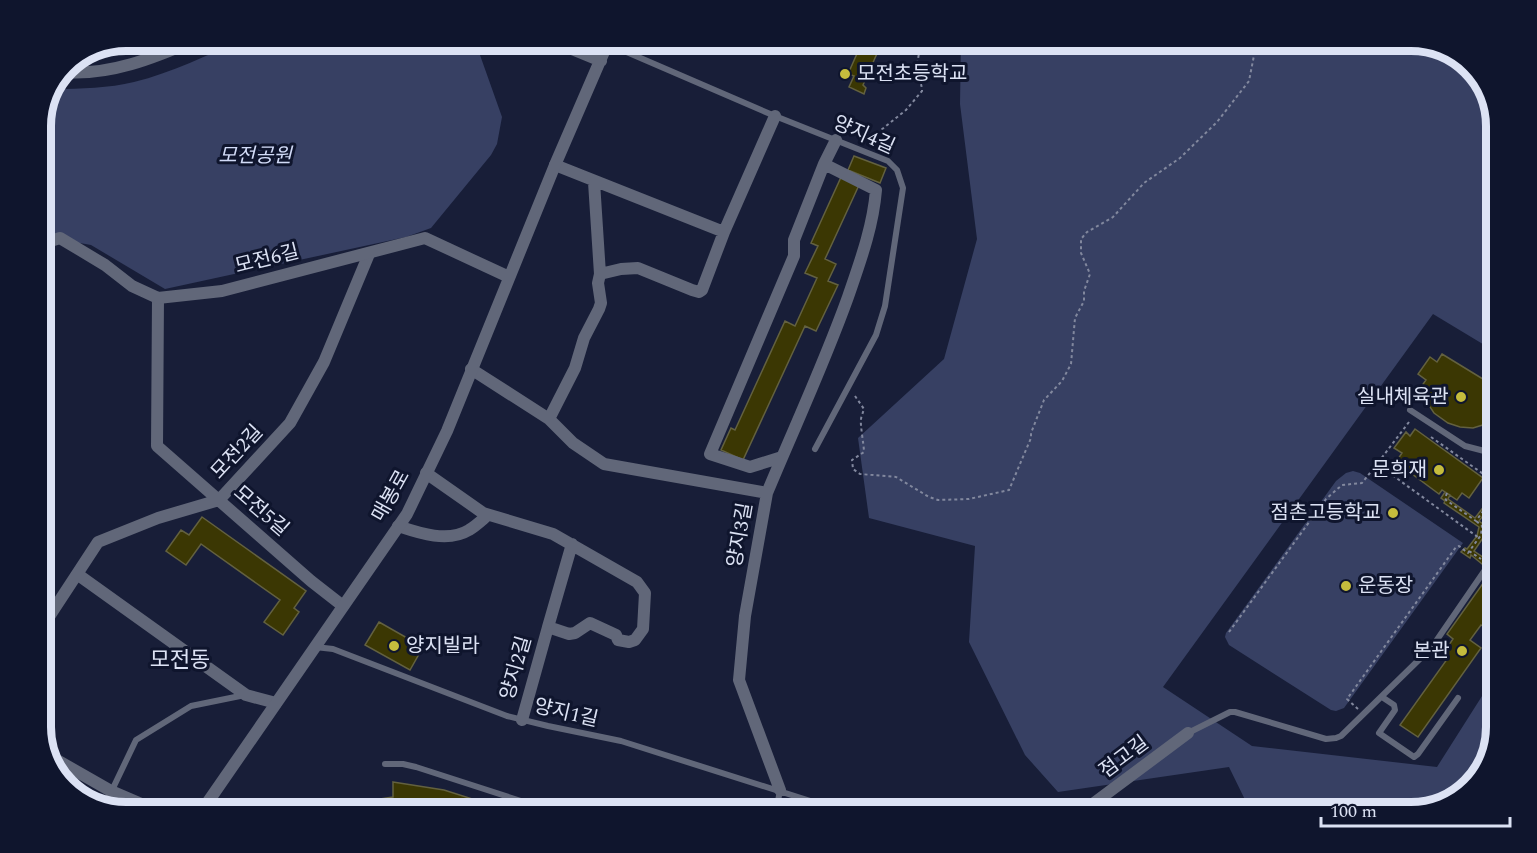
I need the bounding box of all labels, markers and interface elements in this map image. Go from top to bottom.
place label: 모전초등학교 [857,59,967,89]
marker: 모전초등학교 [838,67,852,81]
street label: 양지4길 [828,108,900,162]
park label: 모전공원 [218,141,293,171]
street label: 모전6길 [232,237,302,281]
place label: 실내체육관 [1357,382,1449,412]
marker: 실내체육관 [1454,390,1468,404]
street label: 모전2길 [204,418,270,486]
place label: 문희재 [1372,455,1427,485]
marker: 문희재 [1432,463,1446,477]
street label: 매봉로 [364,465,418,527]
street label: 모전5길 [227,478,295,544]
place label: 점촌고등학교 [1271,498,1381,528]
street label: 양지3길 [720,500,760,570]
marker: 점촌고등학교 [1386,506,1400,520]
place label: 운동장 [1358,571,1413,601]
marker: 운동장 [1339,579,1353,593]
place label: 양지빌라 [406,631,480,661]
street label: 양지2길 [493,633,539,703]
place label: 본관 [1413,636,1450,666]
marker: 양지빌라 [387,639,401,653]
district label: 모전동 [150,644,210,677]
marker: 본관 [1455,644,1469,658]
street label: 양지1길 [531,691,601,735]
street label: 점고길 [1093,728,1155,786]
scale bar [1321,790,1510,828]
text: 100 m [1330,798,1377,825]

